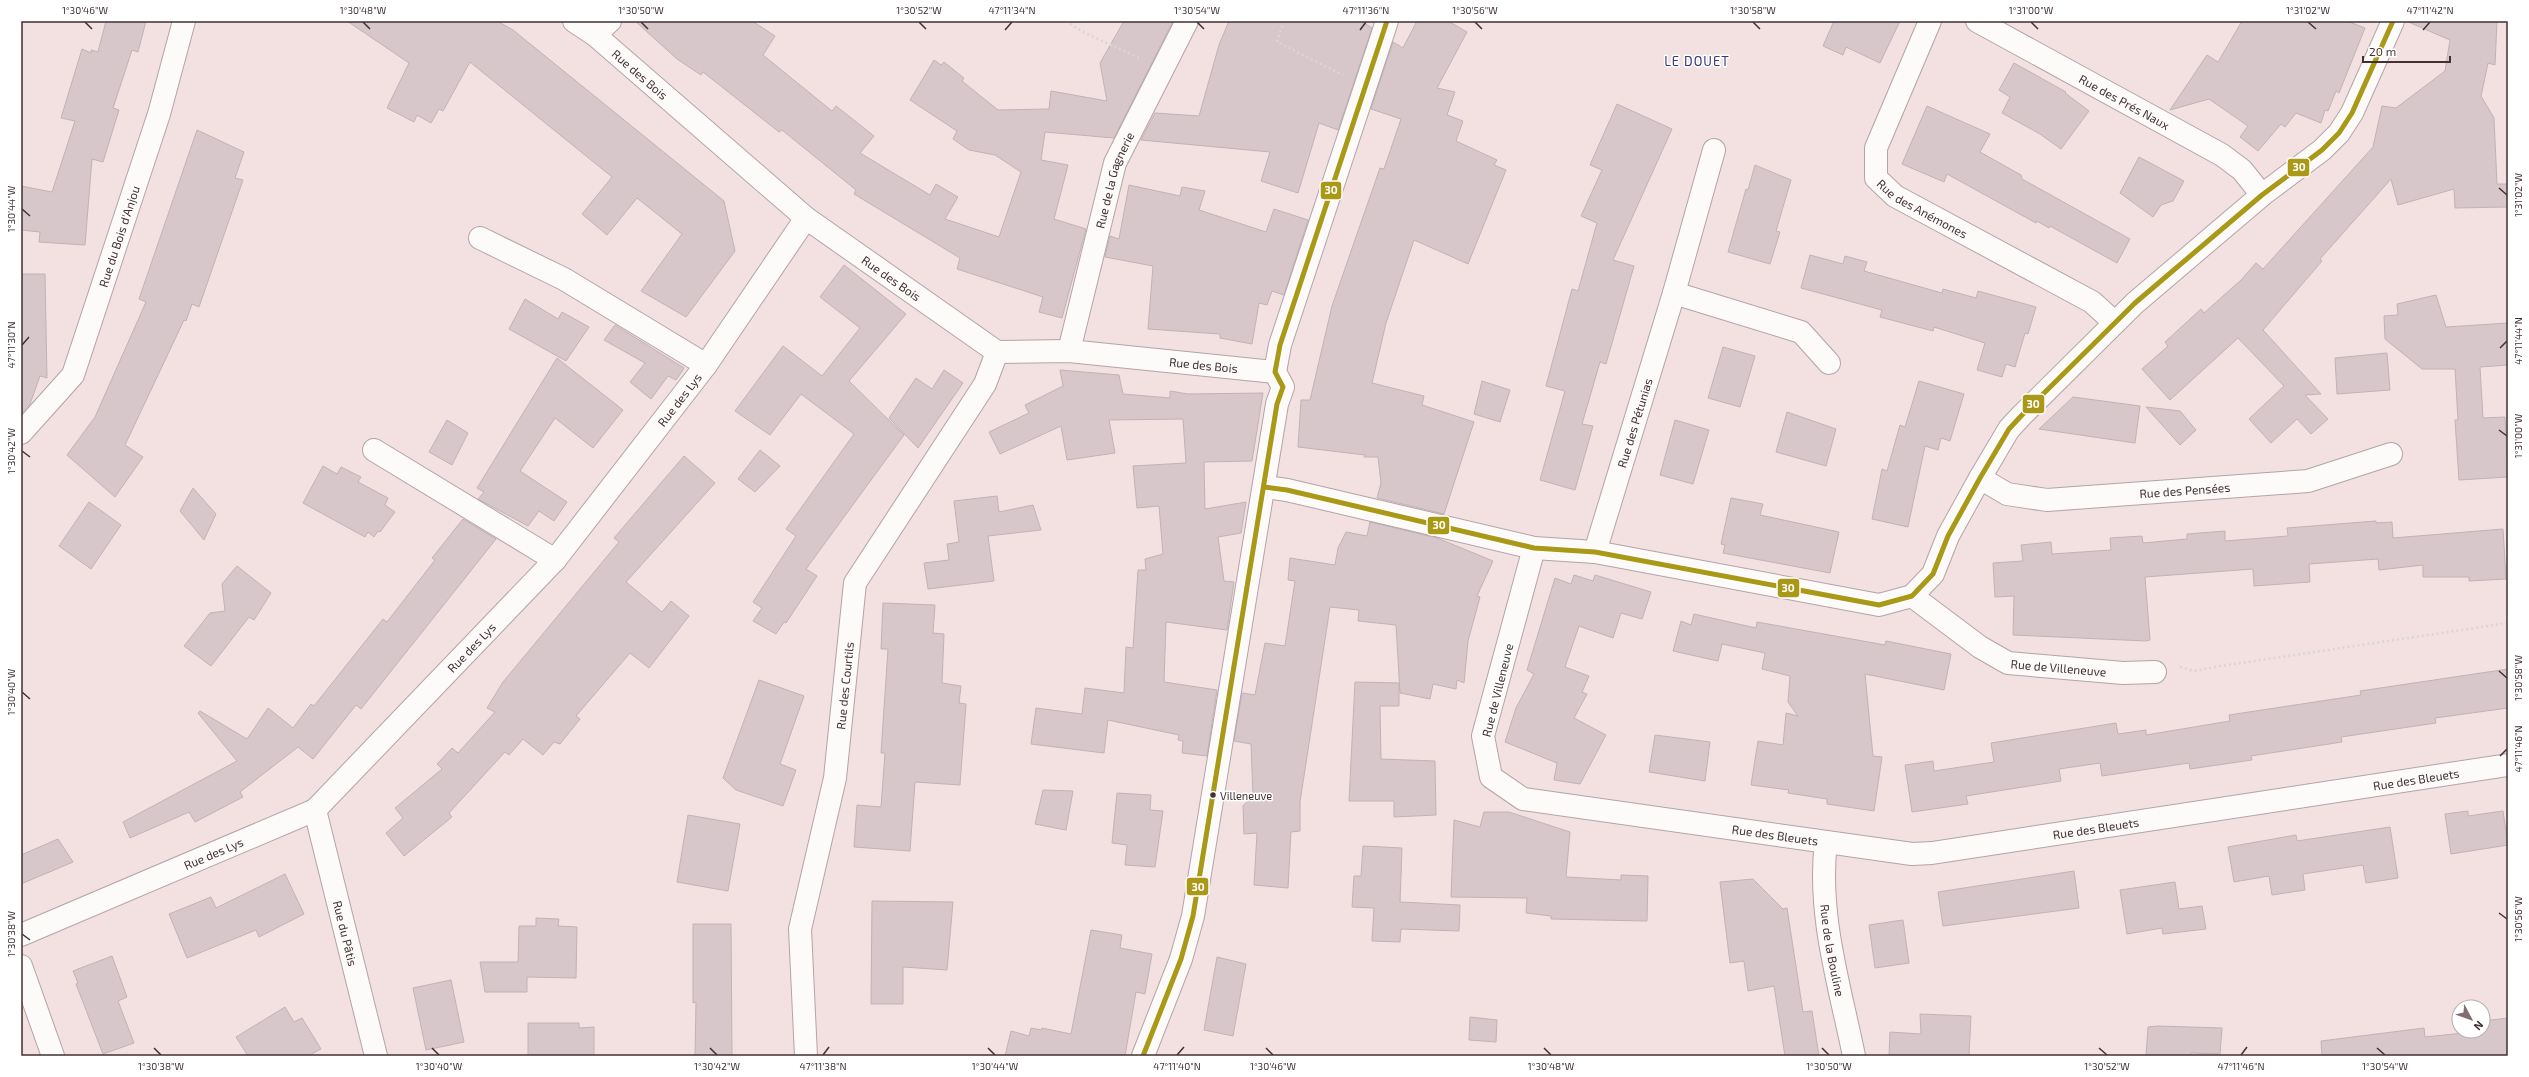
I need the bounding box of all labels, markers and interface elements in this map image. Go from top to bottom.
text: 1°30'46"W [62,4,108,16]
text: 1°30'48"W [340,4,387,16]
text: 1°30'50"W [618,4,664,16]
text: 1°30'52"W [896,4,942,16]
text: 47°11'34"N [988,4,1036,16]
text: 1°30'54"W [1174,4,1220,16]
text: 47°11'36"N [1343,4,1389,16]
text: 1°30'56"W [1452,4,1498,16]
text: 1°30'58"W [1730,4,1776,16]
text: 1°31'00"W [2009,4,2054,16]
text: 1°31'02"W [2286,4,2330,16]
text: 47°11'42"N [2406,4,2454,16]
scale bar [2363,38,2450,64]
text: 20 m [2369,44,2396,58]
street label: Rue des Bois [610,46,671,102]
district label: LE DOUET [1664,53,1730,69]
street label: Rue des Prés Naux [2077,71,2173,132]
street label: Rue de la Gagnerie [1092,130,1137,230]
line badge: 30 [2287,158,2310,177]
text: 30 [2292,160,2306,173]
text: 1°31'02"W [2512,173,2524,217]
street label: Rue des Anémones [1874,176,1970,241]
line badge: 30 [1320,181,1342,200]
text: 30 [1324,183,1338,196]
street label: Rue du Bois d'Anjou [95,184,142,289]
text: 1°30'44"W [5,185,17,232]
street label: Rue des Bois [859,252,924,304]
text: 47°11'44"N [2512,317,2524,365]
text: 47°11'30"N [5,321,17,369]
street label: Rue des Bois [1168,354,1238,375]
street label: Rue des Lys [654,370,704,429]
street label: Rue des Pétunias [1614,376,1655,469]
line badge: 30 [2022,394,2045,414]
text: 30 [2026,397,2040,410]
text: 1°31'00"W [2512,413,2524,458]
text: 1°30'42"W [5,428,17,474]
street label: Rue des Pensées [2139,480,2231,500]
line badge: 30 [1427,516,1450,535]
text: 30 [1432,518,1446,531]
line badge: 30 [1777,578,1800,598]
text: 30 [1781,581,1795,594]
street label: Rue des Lys [444,620,498,675]
street label: Rue des Courtils [833,641,856,730]
street label: Rue de Villeneuve [1479,642,1515,738]
text: 1°30'58"W [2512,655,2524,701]
street label: Rue de Villeneuve [2010,656,2107,679]
text: 1°30'40"W [5,668,17,715]
text: 47°11'46"N [2512,725,2524,773]
street label: Rue des Bleuets [2372,766,2460,793]
place label: Villeneuve [1220,789,1272,802]
marker: Villeneuve [1208,790,1218,800]
street label: Rue des Bleuets [2052,814,2140,841]
street label: Rue des Bleuets [1731,822,1819,848]
street label: Rue des Lys [181,834,245,872]
line badge: 30 [1186,877,1209,896]
text: 30 [1191,880,1205,893]
text: 1°30'56"W [2512,896,2524,942]
street label: Rue du Pâtis [331,899,360,968]
street label: Rue de la Bouline [1818,904,1848,998]
text: 1°30'38"W [5,911,17,957]
north arrow [2451,999,2491,1039]
text: N [2471,1019,2486,1033]
text: 1°30'38"W [138,1060,184,1072]
text: 1°30'40"W [416,1060,463,1072]
text: 1°30'42"W [694,1060,740,1072]
text: 47°11'38"N [799,1060,847,1072]
text: 1°30'44"W [972,1060,1019,1072]
text: 47°11'40"N [1153,1060,1201,1072]
text: 1°30'46"W [1250,1060,1296,1072]
text: 1°30'48"W [1528,1060,1575,1072]
text: 1°30'50"W [1806,1060,1852,1072]
text: 1°30'52"W [2084,1060,2130,1072]
text: 47°11'46"N [2217,1060,2265,1072]
text: 1°30'54"W [2362,1060,2408,1072]

